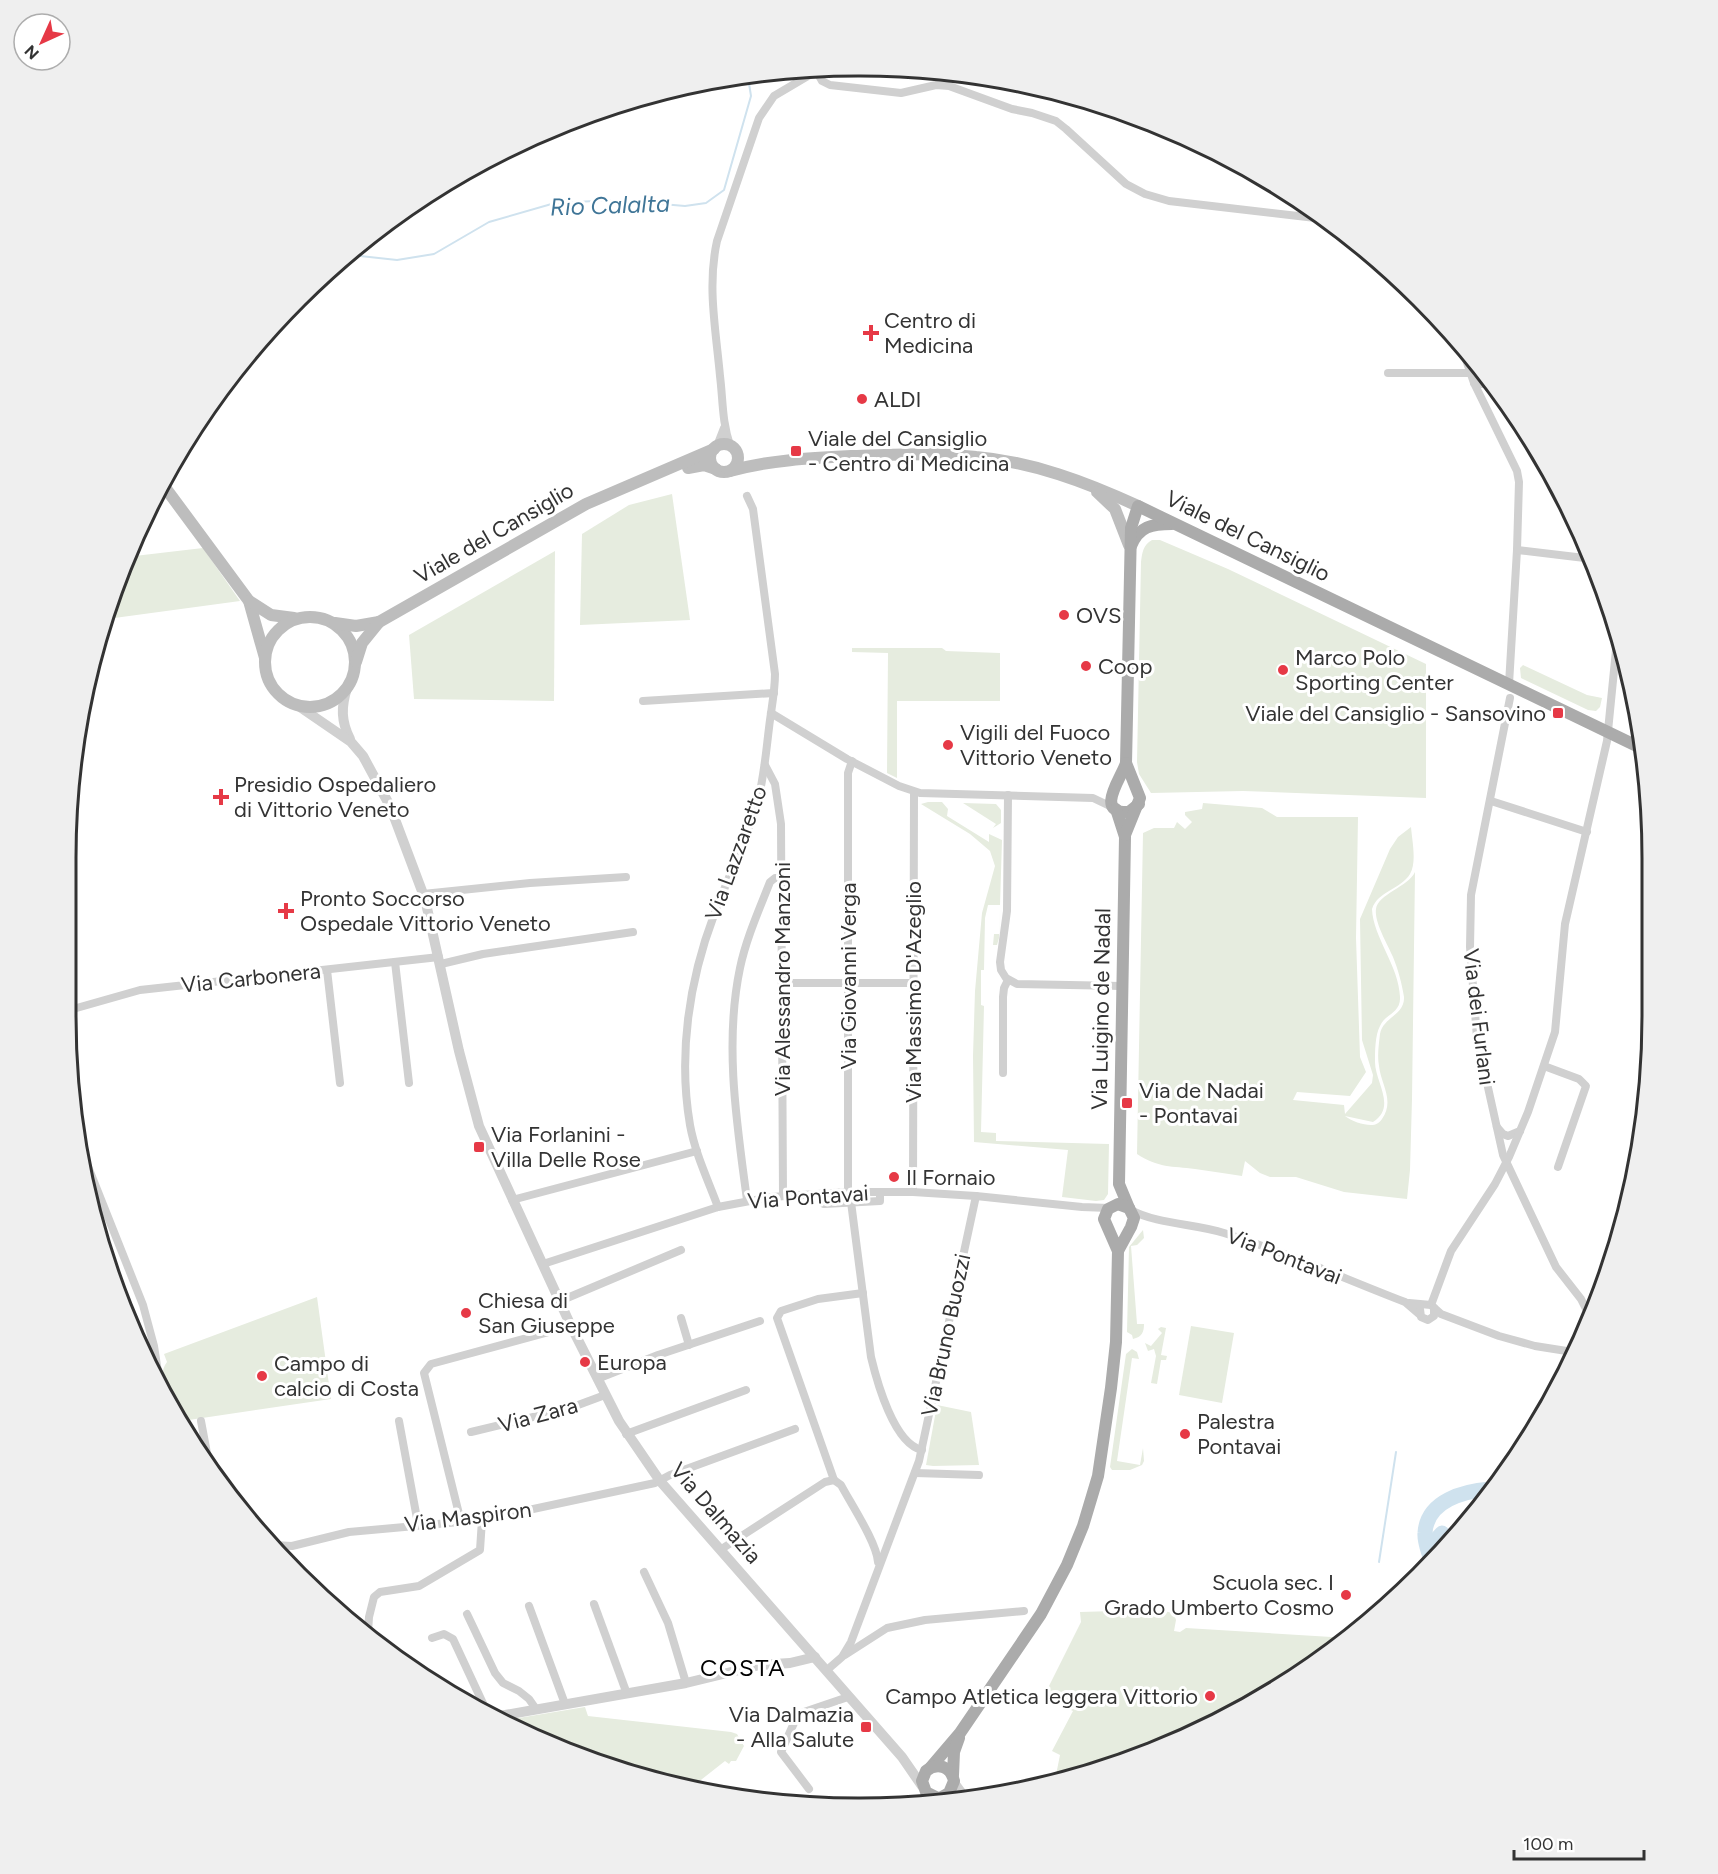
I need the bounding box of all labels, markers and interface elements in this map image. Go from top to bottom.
north arrow [12,12,72,72]
text: N [21,41,43,63]
water label: Rio Calalta [550,188,670,222]
place label: Centro di Medicina [884,307,976,359]
marker: Centro di Medicina [862,324,880,342]
place label: ALDI [874,386,921,413]
marker: ALDI [855,392,869,406]
place label: Viale del Cansiglio - Centro di Medicina [808,425,1009,477]
marker: Viale del Cansiglio - Centro di Medicina [789,444,803,458]
street label: Viale del Cansiglio [410,476,578,590]
street label: Viale del Cansiglio [1161,485,1335,587]
place label: OVS [1076,602,1122,629]
marker: OVS [1057,608,1071,622]
place label: Marco Polo Sporting Center [1295,644,1454,696]
place label: Coop [1098,653,1152,680]
marker: Coop [1079,659,1093,673]
marker: Marco Polo Sporting Center [1276,663,1290,677]
place label: Viale del Cansiglio - Sansovino [1245,700,1546,727]
marker: Viale del Cansiglio - Sansovino [1551,706,1565,720]
place label: Vigili del Fuoco Vittorio Veneto [960,719,1112,771]
marker: Vigili del Fuoco Vittorio Veneto [941,738,955,752]
place label: Presidio Ospedaliero di Vittorio Veneto [234,771,436,823]
street label: Via Lazzaretto [699,782,773,924]
marker: Presidio Ospedaliero di Vittorio Veneto [212,788,230,806]
street label: Via Alessandro Manzoni [769,862,796,1096]
street label: Via Massimo D'Azeglio [900,881,927,1103]
street label: Via Giovanni Verga [835,883,862,1069]
place label: Pronto Soccorso Ospedale Vittorio Veneto [300,885,551,937]
marker: Pronto Soccorso Ospedale Vittorio Veneto [277,902,295,920]
street label: Via Luigino de Nadal [1086,908,1116,1110]
street label: Via dei Furlani [1457,947,1501,1087]
street label: Via Carbonera [180,957,322,999]
place label: Via de Nadai - Pontavai [1139,1077,1264,1129]
marker: Via de Nadai - Pontavai [1120,1096,1134,1110]
place label: Via Forlanini - Villa Delle Rose [491,1121,641,1173]
marker: Via Forlanini - Villa Delle Rose [472,1140,486,1154]
place label: Il Fornaio [906,1164,996,1191]
marker: Il Fornaio [887,1170,901,1184]
street label: Via Pontavai [747,1179,869,1215]
street label: Via Pontavai [1222,1222,1346,1290]
street label: Via Bruno Buozzi [916,1251,976,1419]
place label: Chiesa di San Giuseppe [478,1287,615,1339]
marker: Chiesa di San Giuseppe [459,1306,473,1320]
place label: Europa [597,1349,667,1376]
place label: Campo di calcio di Costa [274,1350,419,1402]
marker: Europa [578,1355,592,1369]
marker: Campo di calcio di Costa [255,1369,269,1383]
street label: Via Zara [495,1391,581,1439]
place label: Palestra Pontavai [1197,1408,1281,1460]
marker: Palestra Pontavai [1178,1427,1192,1441]
street label: Via Dalmazia [665,1457,767,1569]
street label: Via Maspiron [403,1496,533,1538]
place label: Scuola sec. I Grado Umberto Cosmo [1104,1569,1334,1621]
marker: Scuola sec. I Grado Umberto Cosmo [1339,1588,1353,1602]
district label: COSTA [700,1653,786,1682]
place label: Campo Atletica leggera Vittorio [885,1683,1198,1710]
marker: Campo Atletica leggera Vittorio [1203,1689,1217,1703]
place label: Via Dalmazia - Alla Salute [729,1701,854,1753]
marker: Via Dalmazia - Alla Salute [859,1720,873,1734]
scale bar [1514,1823,1644,1861]
text: 100 m [1523,1833,1573,1855]

